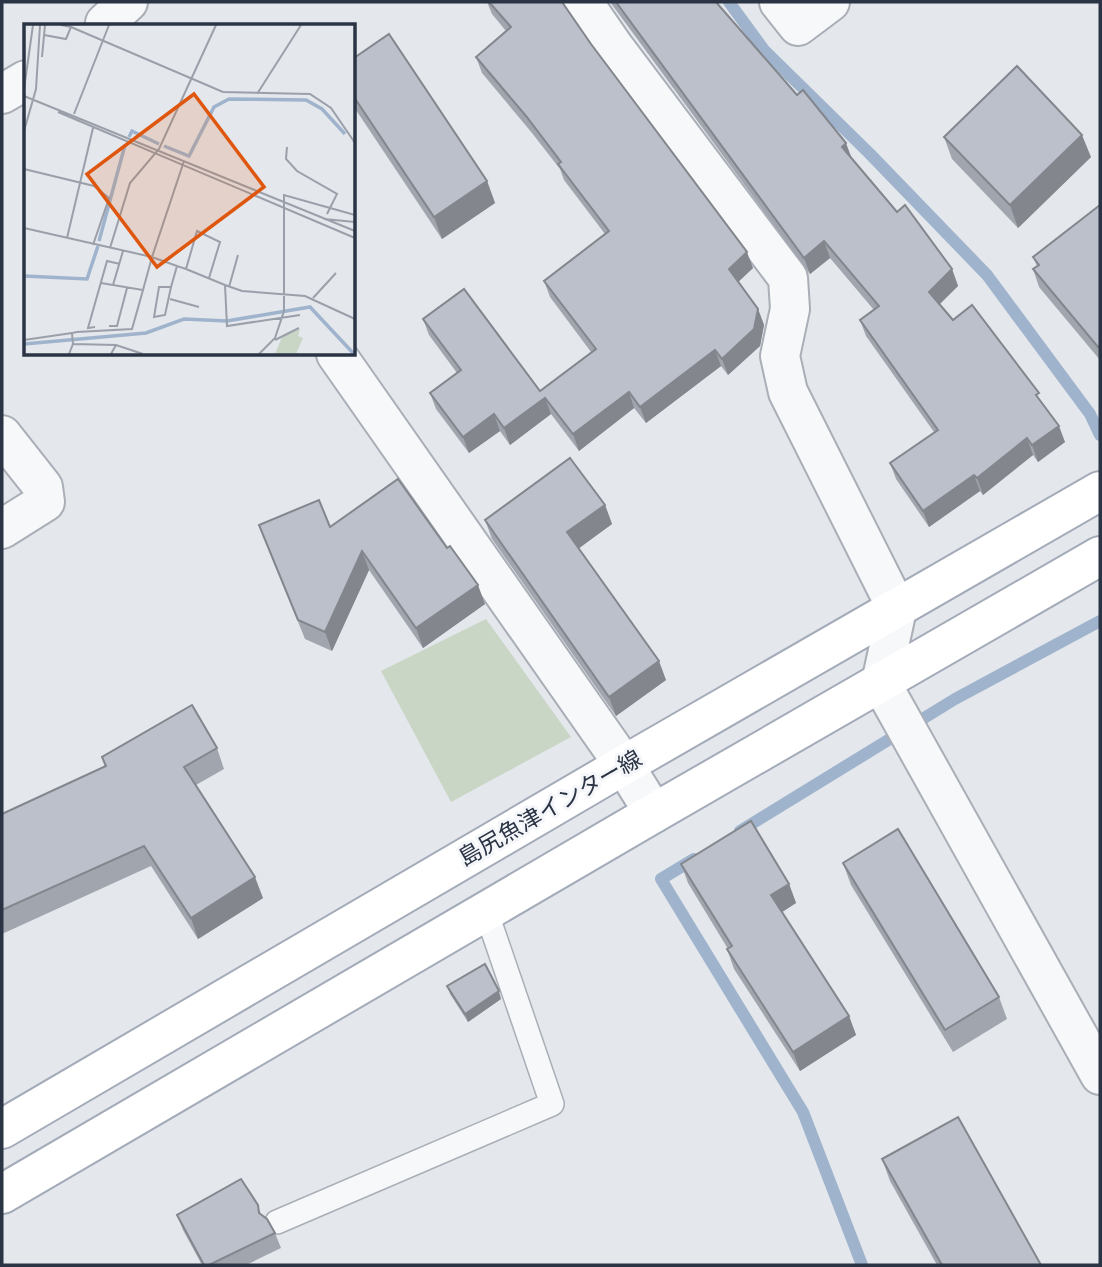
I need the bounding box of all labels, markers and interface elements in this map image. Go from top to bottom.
inset map [24,24,355,355]
street label: 島尻魚津インター線 [453,744,647,872]

